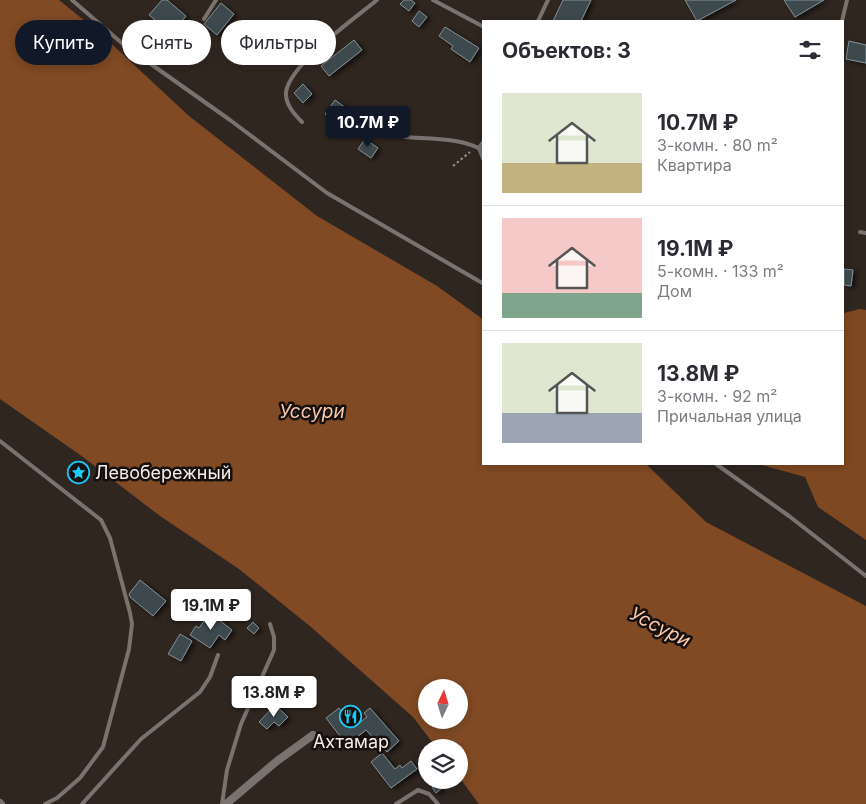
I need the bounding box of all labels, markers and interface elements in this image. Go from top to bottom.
chip: Купить [15,20,112,65]
chip: Снять [122,20,211,65]
chip: Фильтры [221,20,336,65]
icon: filters [796,36,824,64]
text: Объектов: 3 [502,38,631,63]
pin: 10.7M ₽ [322,106,414,148]
text: 10.7M ₽ [657,110,738,135]
text: 10.7M ₽ [337,112,399,132]
icon: home [542,113,602,173]
text: 3-комн. · 80 m² [657,135,778,155]
text: Квартира [657,155,732,175]
text: 19.1M ₽ [657,236,733,261]
icon: home [542,238,602,298]
text: 5-комн. · 133 m² [657,261,784,281]
text: Дом [657,281,692,301]
text: 13.8M ₽ [657,361,739,386]
icon: home [542,363,602,423]
text: 3-комн. · 92 m² [657,386,777,406]
water label: Уссури [279,400,345,423]
text: Причальная улица [657,406,802,426]
place icon: Левобережный [67,460,91,484]
place label: Левобережный [95,462,231,483]
pin: 19.1M ₽ [165,588,257,631]
text: 19.1M ₽ [182,595,240,615]
water label: Уссури [626,602,694,652]
pin: 13.8M ₽ [228,676,320,718]
north arrow [418,679,468,729]
map controls [418,679,468,789]
text: 13.8M ₽ [243,682,305,702]
restaurant icon: Ахтамар [339,704,363,728]
place label: Ахтамар [313,731,389,752]
button: layers [418,739,468,789]

